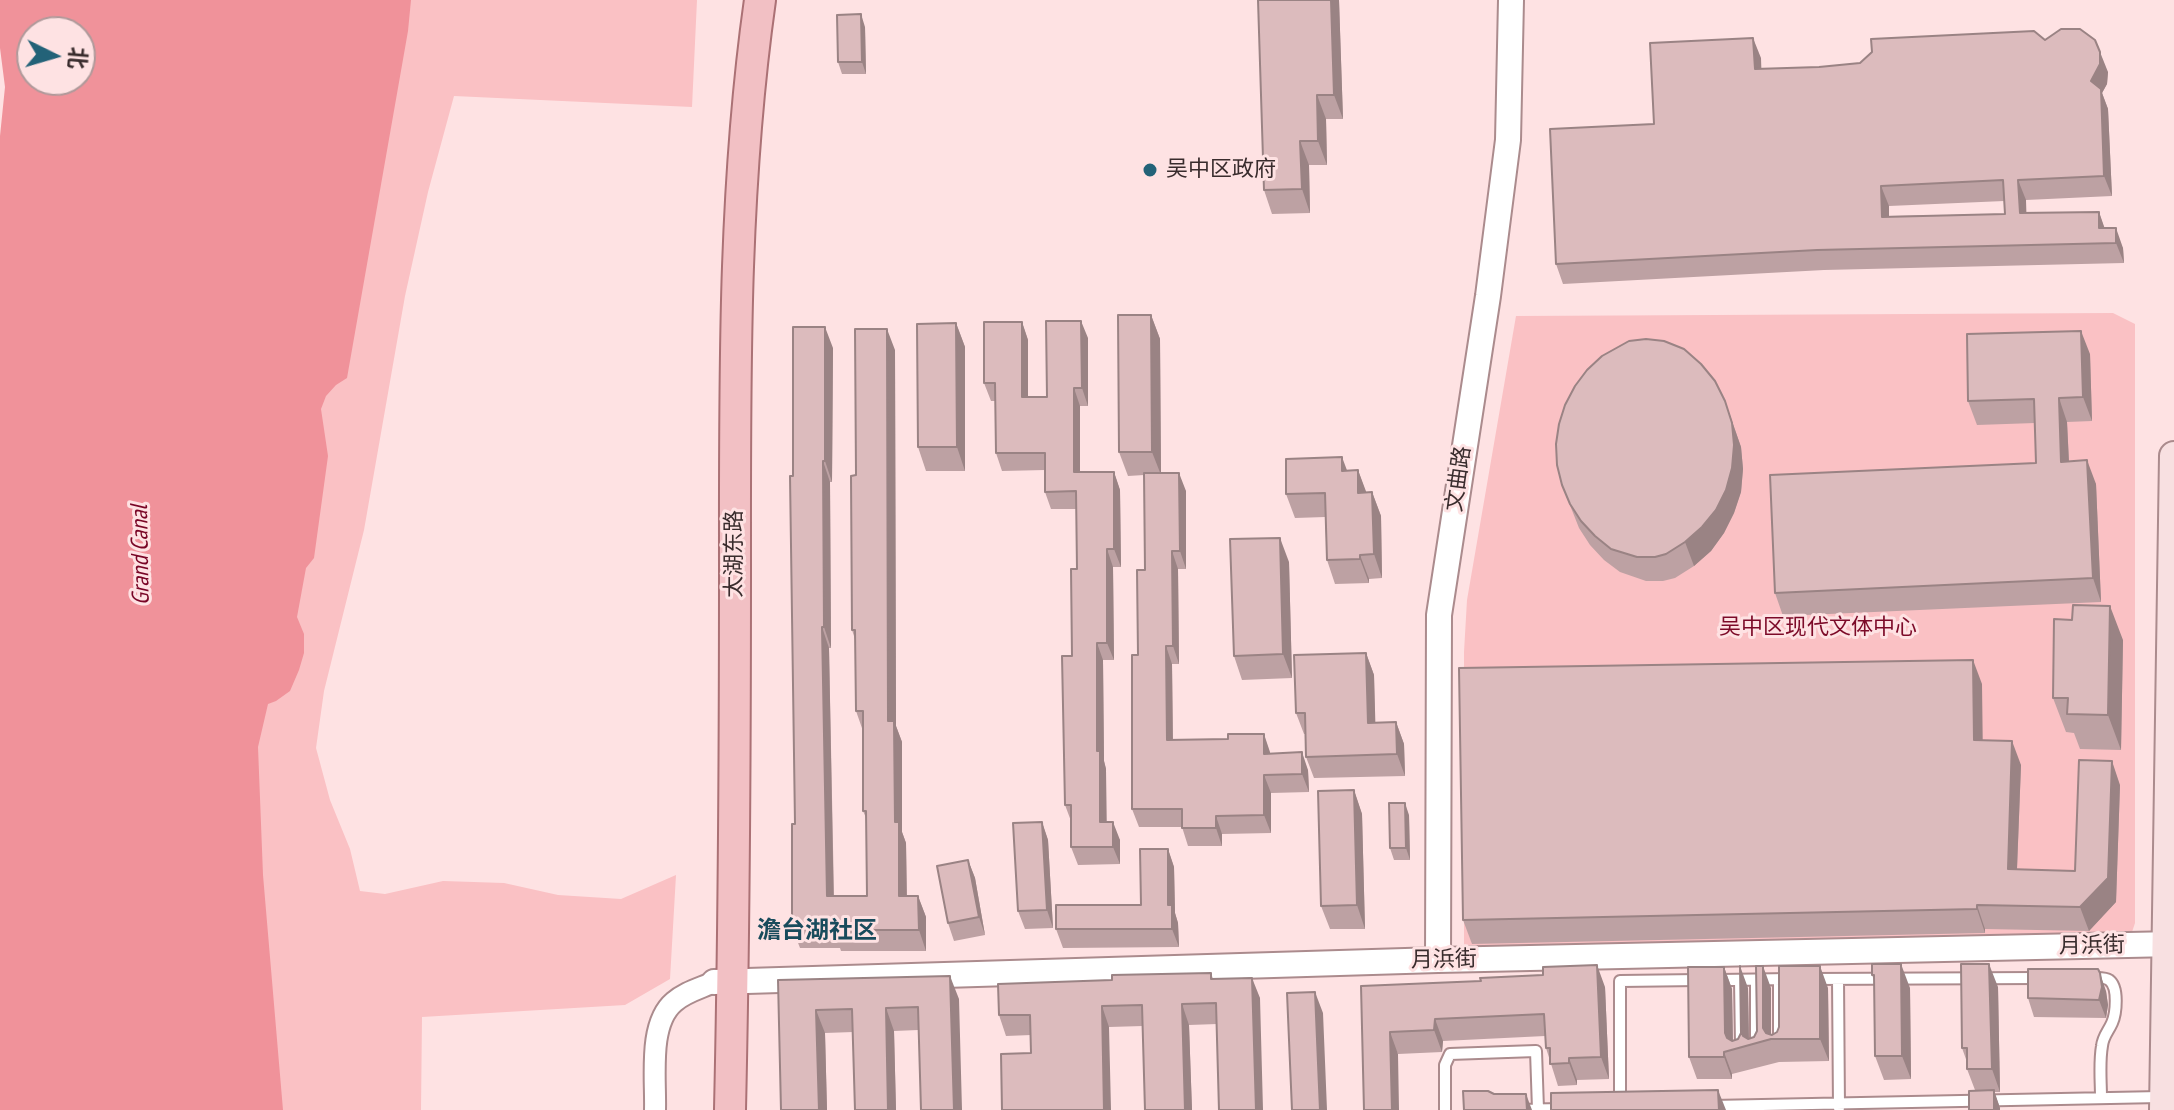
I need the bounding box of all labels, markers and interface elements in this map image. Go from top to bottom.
north arrow [16,16,96,96]
text: 北 [63,46,93,70]
place label: 吴中区政府 [1166,157,1276,183]
marker: 吴中区政府 [1141,161,1159,179]
street label: 文曲路 [1441,444,1477,514]
water label: Grand Canal [126,505,156,605]
street label: 太湖东路 [722,510,748,598]
park label: 吴中区现代文体中心 [1719,615,1917,641]
district label: 澹台湖社区 [757,917,877,945]
street label: 月浜街 [2059,932,2125,960]
street label: 月浜街 [1411,946,1477,974]

